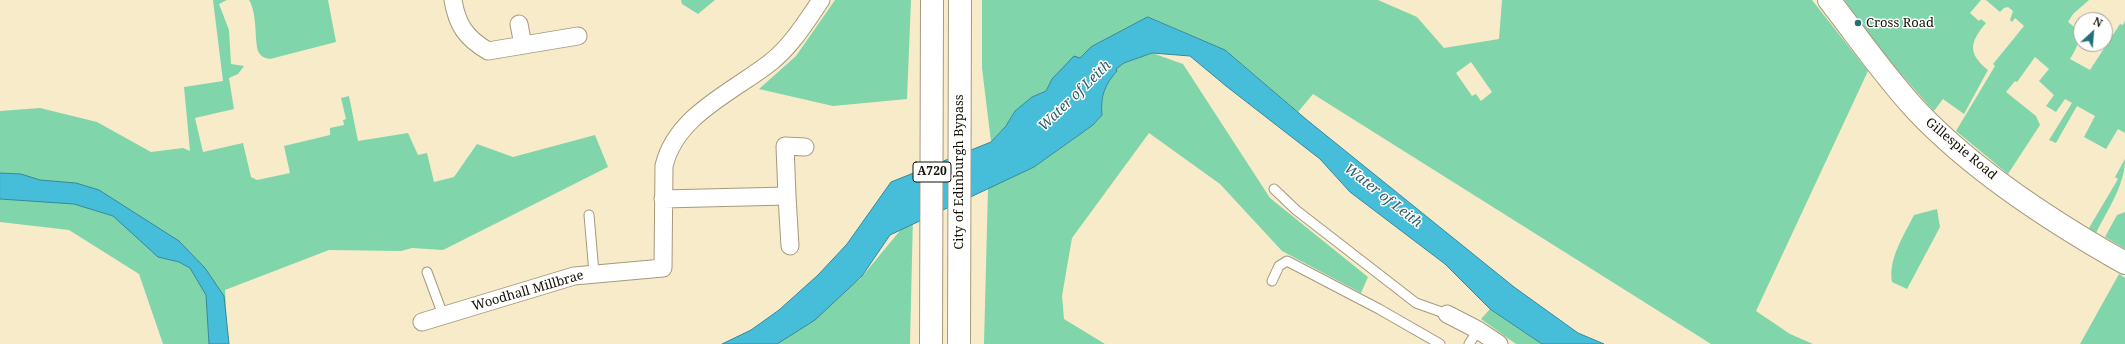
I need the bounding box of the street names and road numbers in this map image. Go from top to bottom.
street label: City of Edinburgh Bypass [951,94,967,250]
street label: Gillespie Road [1922,115,2000,183]
road number: A720 [913,162,951,182]
street label: Woodhall Millbrae [470,268,586,314]

